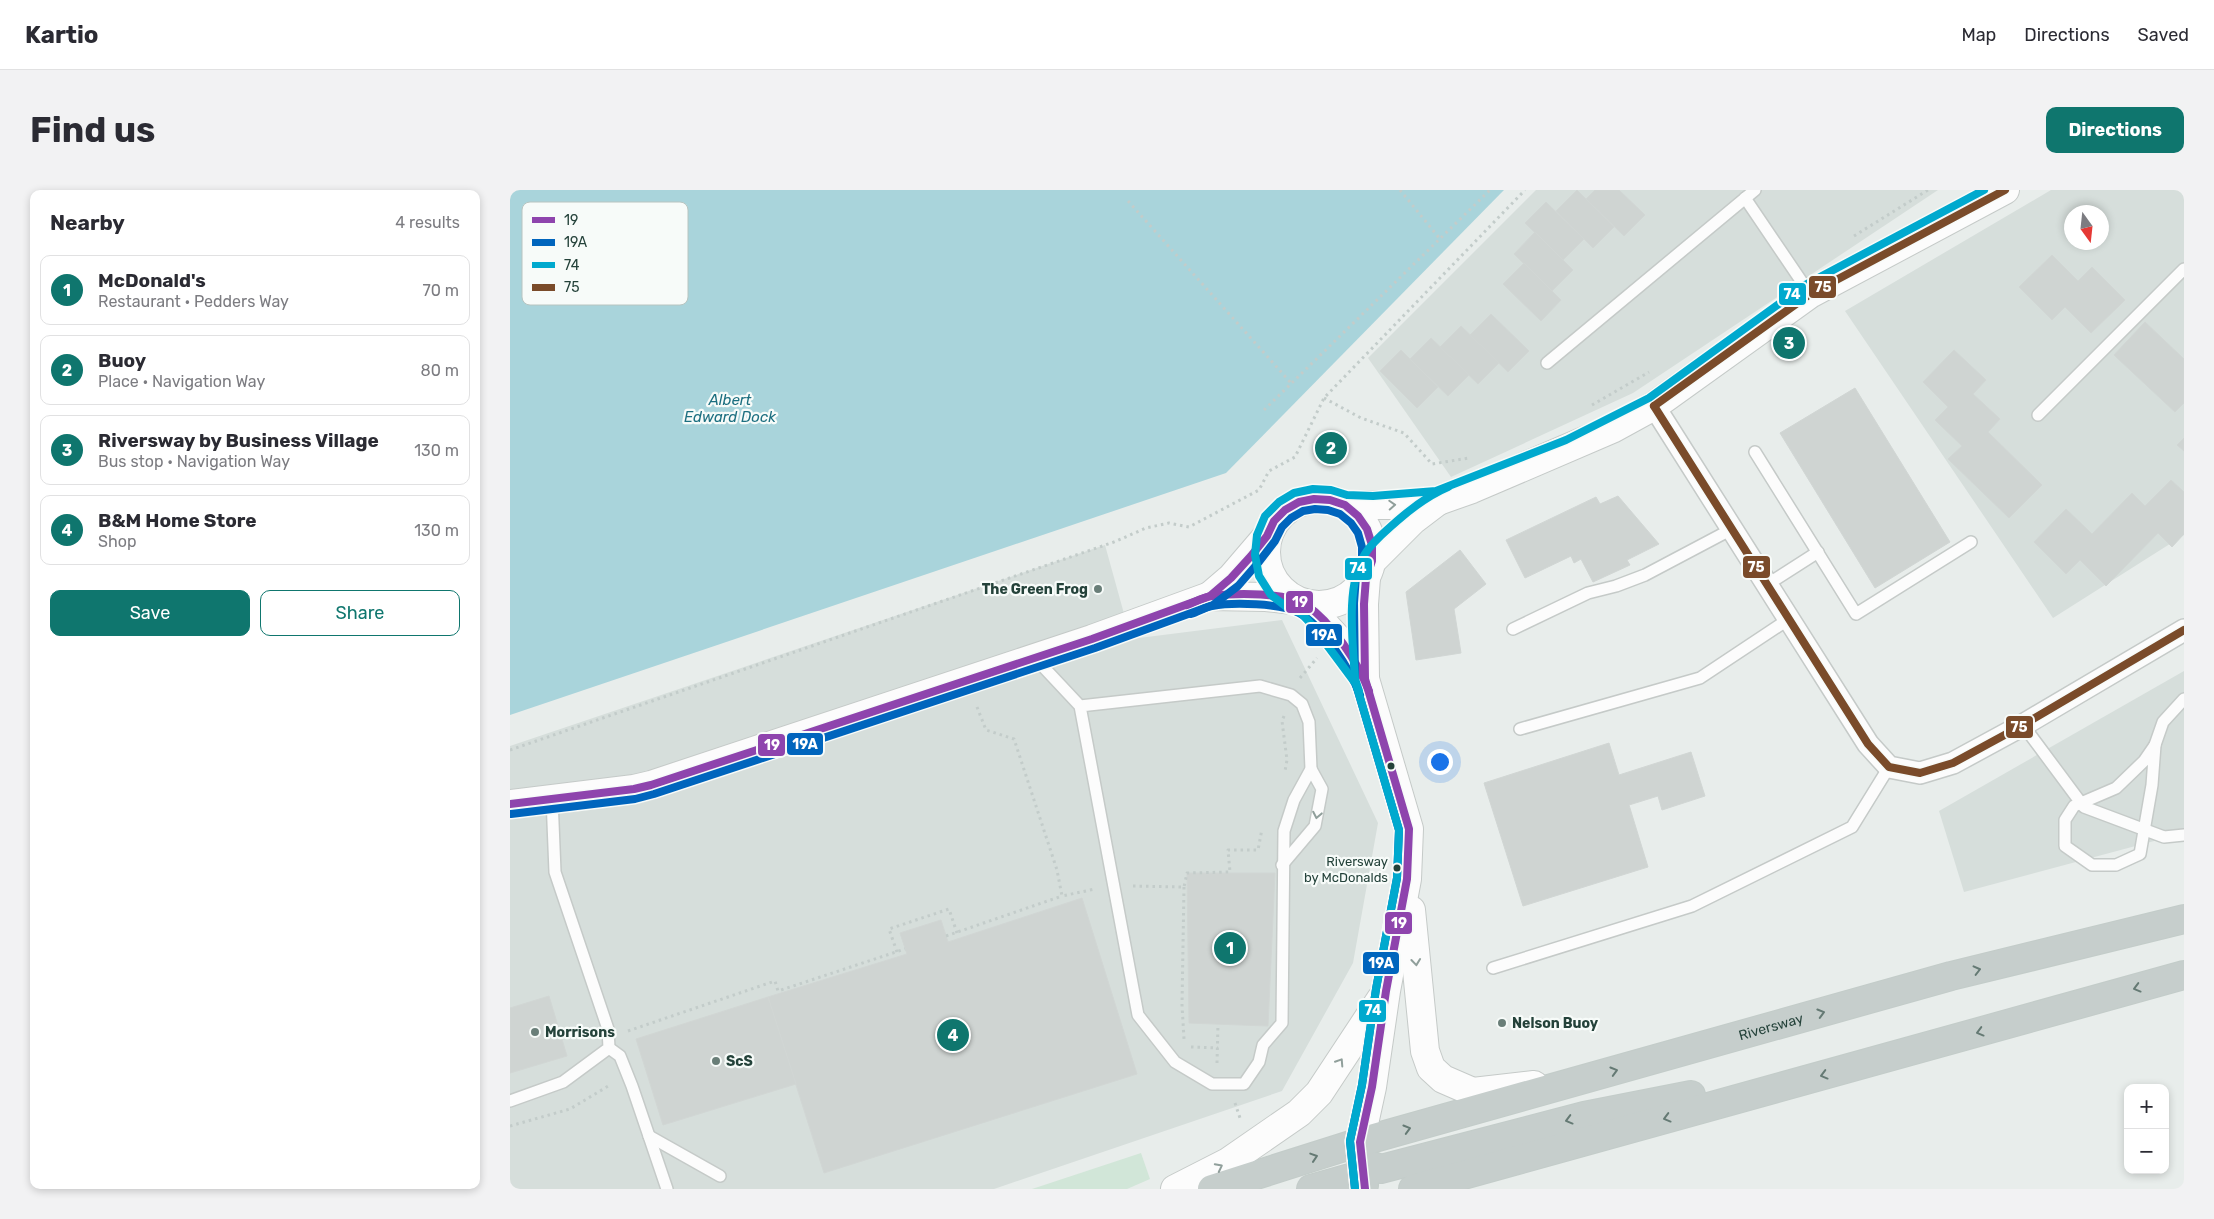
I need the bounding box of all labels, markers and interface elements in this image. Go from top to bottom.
text: Kartio [25,21,99,49]
text: Map [1961,24,1996,46]
text: Directions [2024,24,2110,46]
text: Saved [2138,24,2189,46]
button: Directions [2046,107,2184,153]
text: Find us [30,109,155,151]
legend [522,202,688,305]
north arrow [2064,205,2109,250]
text: Nearby [50,210,125,235]
text: 19 [564,212,578,229]
text: 4 results [395,213,460,232]
text: 19A [564,234,588,251]
text: 74 [564,257,580,274]
text: McDonald's [98,269,206,292]
line badge: 75 [1808,275,1837,299]
text: 75 [564,279,580,296]
text: 75 [1814,279,1832,296]
text: 1 [63,281,71,300]
text: 70 m [422,281,459,300]
line badge: 74 [1778,282,1807,306]
text: 74 [1783,286,1801,303]
text: Restaurant · Pedders Way [98,292,289,311]
pin: 3 [1773,324,1805,362]
text: Buoy [98,349,146,372]
text: 2 [62,361,72,380]
text: 80 m [421,361,459,380]
text: Place · Navigation Way [98,372,265,391]
water label: Albert Edward Dock [684,391,776,426]
text: Riversway by Business Village [98,429,379,452]
pin: 2 [1315,429,1347,467]
text: 3 [62,441,72,460]
text: 130 m [414,441,459,460]
text: Bus stop · Navigation Way [98,452,290,471]
one-way arrow [1388,500,1396,511]
text: B&M Home Store [98,509,257,532]
text: 4 [62,521,72,540]
text: 130 m [414,521,459,540]
text: Shop [98,532,136,551]
line badge: 75 [1742,555,1771,579]
line badge: 74 [1344,557,1373,581]
text: 75 [1747,559,1765,576]
text: 74 [1349,560,1367,577]
place label: The Green Frog [982,581,1088,598]
marker: The Green Frog [1092,583,1104,595]
button: Save [50,590,250,636]
button: Share [260,590,460,636]
line badge: 19 [1285,590,1314,614]
text: 19 [1292,594,1308,611]
line badge: 19A [1305,623,1343,647]
text: 19A [1311,627,1337,644]
line badge: 75 [2005,715,2034,739]
text: 75 [2010,719,2028,736]
line badge: 19A [786,732,824,756]
line badge: 19 [757,733,786,757]
text: 19A [792,736,818,753]
text: 19 [764,737,780,754]
your location [1427,749,1453,775]
unlabelled marker [1386,761,1396,771]
one-way arrow [1312,810,1323,819]
place label: Riversway by McDonalds [1304,854,1388,885]
marker: Riversway by McDonalds [1392,863,1402,873]
line badge: 19 [1384,911,1413,935]
text: 19 [1391,915,1407,932]
pin: 1 [1214,929,1246,967]
line badge: 19A [1362,951,1400,975]
text: 19A [1368,955,1394,972]
one-way arrow [1410,959,1421,967]
one-way arrow [1973,965,1982,976]
one-way arrow [2133,983,2142,993]
line badge: 74 [1358,999,1387,1023]
text: 74 [1364,1002,1382,1019]
one-way arrow [1816,1008,1824,1018]
street label: Riversway [1737,1010,1806,1044]
place label: Nelson Buoy [1512,1015,1599,1032]
pin: 4 [937,1016,969,1054]
marker: Nelson Buoy [1496,1017,1508,1029]
place label: Morrisons [545,1024,615,1041]
marker: Morrisons [529,1026,541,1038]
one-way arrow [1977,1026,1985,1036]
place label: ScS [726,1053,753,1070]
marker: ScS [710,1055,722,1067]
one-way arrow [1334,1058,1343,1067]
one-way arrow [1609,1066,1617,1076]
one-way arrow [1819,1069,1828,1080]
map controls [2124,1084,2169,1174]
button: + [2124,1084,2169,1129]
one-way arrow [1664,1113,1672,1123]
one-way arrow [1564,1114,1573,1125]
one-way arrow [1402,1124,1410,1134]
button: − [2124,1129,2169,1174]
one-way arrow [1309,1152,1318,1162]
one-way arrow [1214,1163,1223,1173]

